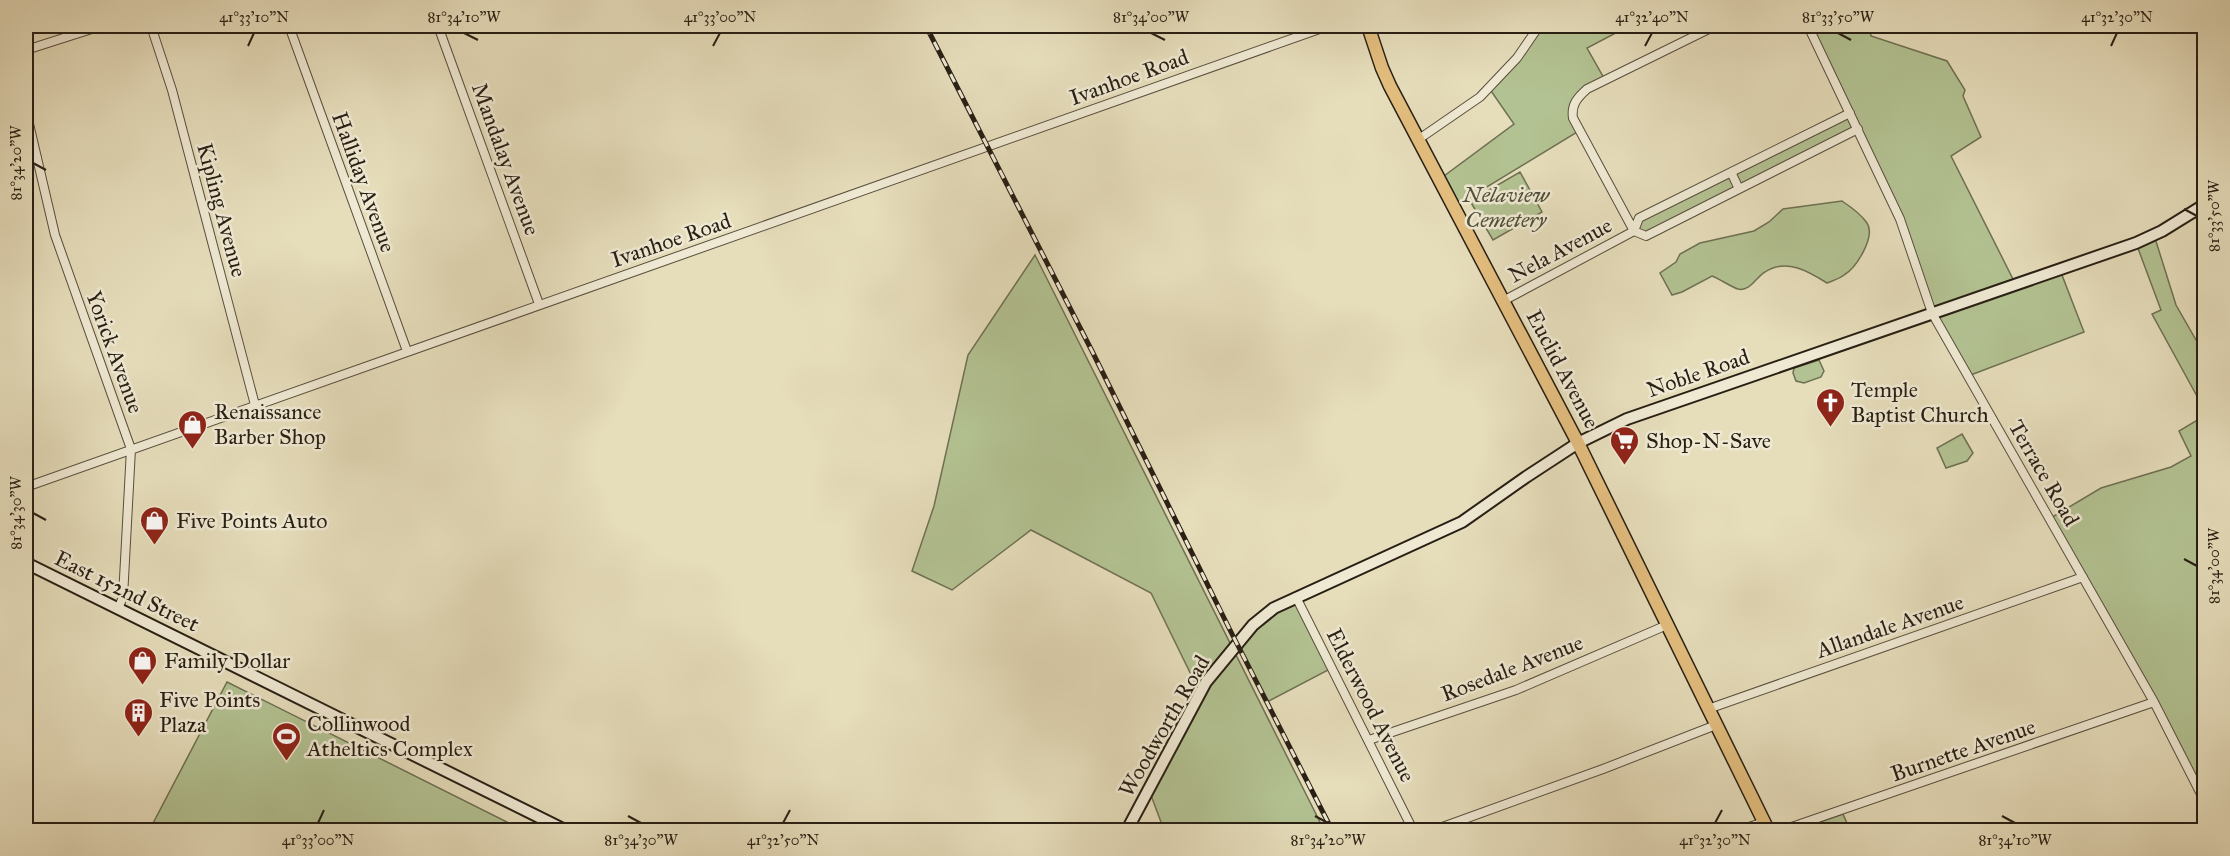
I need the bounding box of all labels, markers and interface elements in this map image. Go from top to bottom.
text: 41°33'10"N [219,8,289,26]
text: 81°34'10"W [427,8,501,26]
text: 41°33'00"N [684,8,757,26]
text: 81°34'00"W [1113,8,1190,26]
text: 41°32'40"N [1615,8,1689,26]
text: 81°33'50"W [1802,8,1875,26]
text: 41°32'30"N [2081,8,2153,26]
street label: Ivanhoe Road [1066,43,1192,111]
street label: Mandalay Avenue [466,79,546,239]
street label: Halliday Avenue [326,108,402,256]
text: 81°34'20"W [7,125,25,200]
street label: Kipling Avenue [191,140,253,280]
text: 81°33'50"W [2205,179,2223,252]
park label: Nelaview Cemetery [1461,181,1550,233]
street label: Ivanhoe Road [608,207,734,273]
street label: Nela Avenue [1504,211,1616,289]
street label: Yorick Avenue [80,287,150,417]
street label: Euclid Avenue [1520,305,1606,433]
street label: Noble Road [1643,343,1753,403]
place label: Temple Baptist Church [1851,376,1989,428]
church icon: Temple Baptist Church [1814,386,1846,428]
place label: Renaissance Barber Shop [214,398,326,450]
shop icon: Renaissance Barber Shop [177,408,209,450]
street label: Terrace Road [2003,415,2085,531]
supermarket icon: Shop-N-Save [1609,424,1641,466]
place label: Shop-N-Save [1646,427,1771,454]
text: 81°34'30"W [7,476,25,550]
shop icon: Five Points Auto [139,504,171,546]
place label: Five Points Auto [176,507,327,534]
text: 81°34'00"W [2205,527,2223,604]
street label: East 152nd Street [50,544,204,638]
street label: Allandale Avenue [1812,588,1967,664]
street label: Elderwood Avenue [1321,624,1421,786]
street label: Rosedale Avenue [1437,629,1587,707]
shop icon: Family Dollar [127,644,159,686]
place label: Family Dollar [164,647,291,674]
street label: Woodworth Road [1113,651,1215,801]
place label: Five Points Plaza [159,686,260,738]
building icon: Five Points Plaza [122,696,154,738]
place label: Collinwood Atheltics Complex [306,710,473,762]
street label: Burnette Avenue [1887,713,2039,787]
sports icon: Collinwood Atheltics Complex [270,720,302,762]
text: 41°33'00"N [282,831,355,849]
text: 81°34'30"W [604,831,678,849]
text: 41°32'50"N [747,831,819,849]
text: 81°34'20"W [1291,831,1366,849]
text: 41°32'30"N [1679,831,1751,849]
text: 81°34'10"W [1978,831,2052,849]

